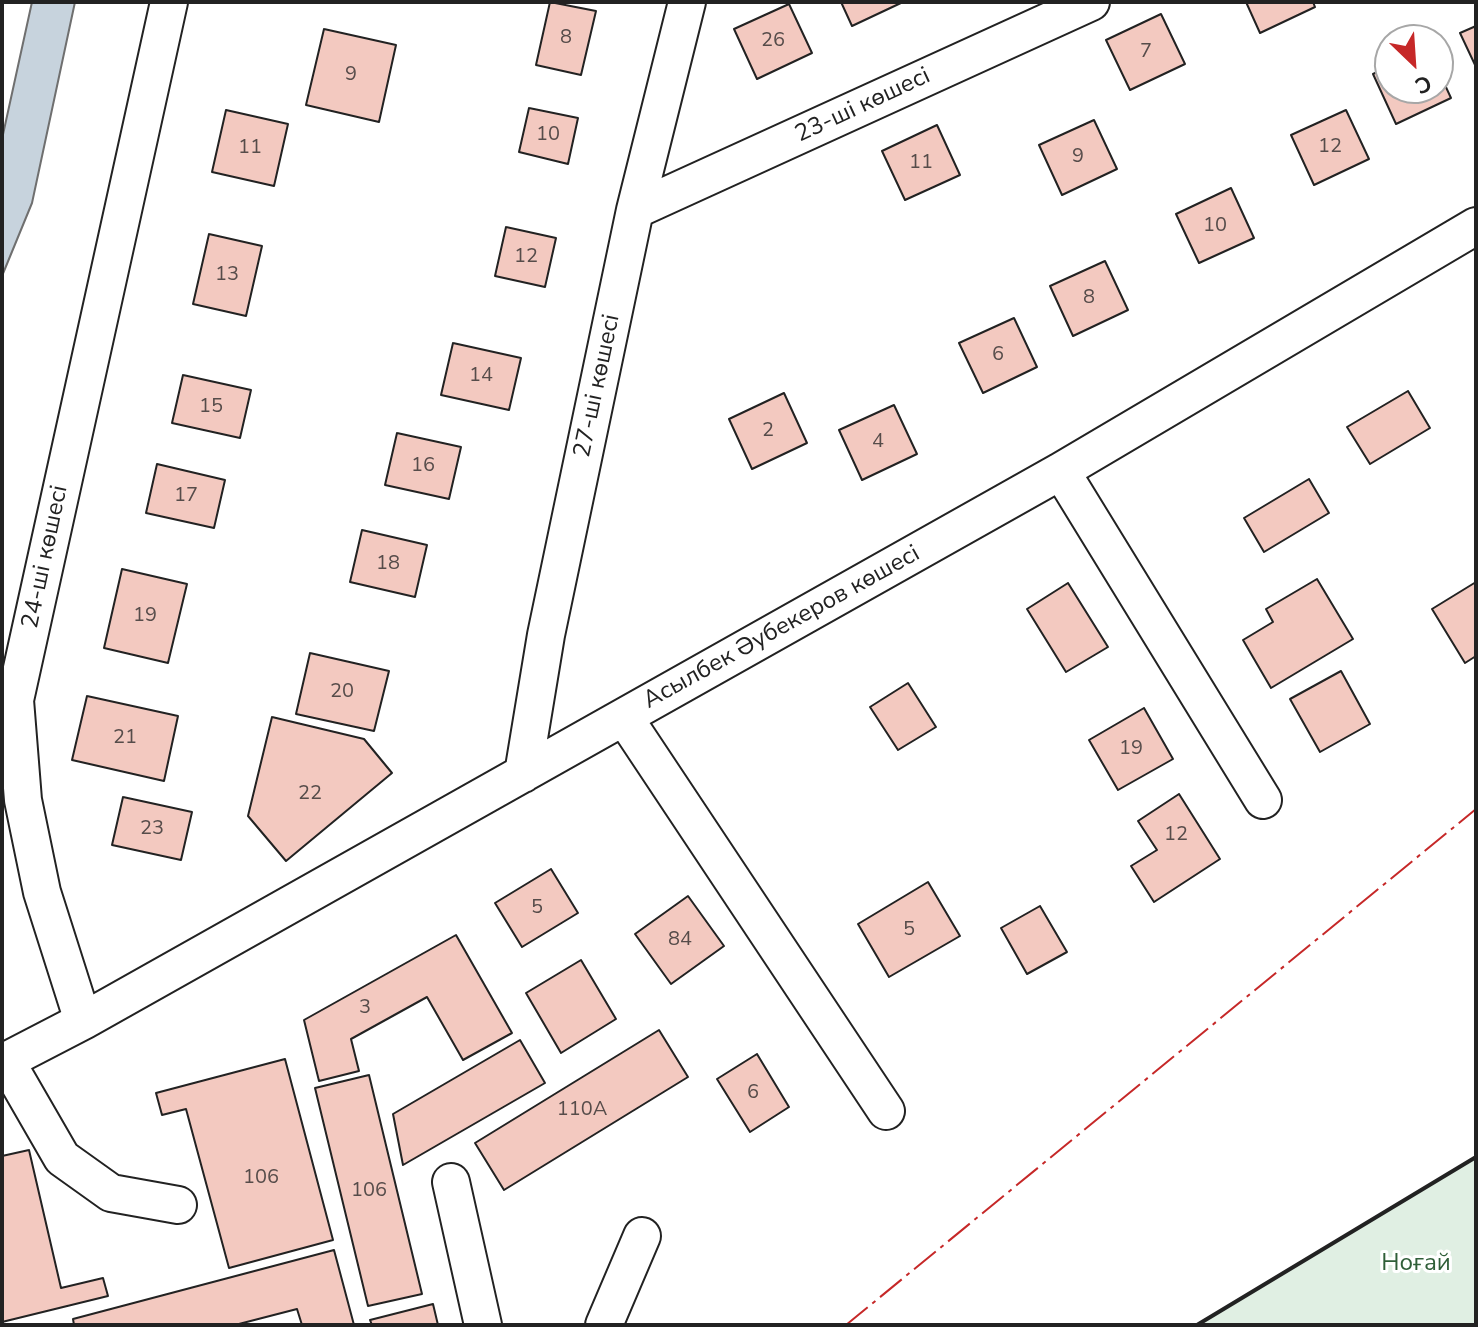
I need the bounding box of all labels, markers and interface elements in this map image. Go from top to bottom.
north arrow [1374,24,1454,104]
house number: 8 [560,26,572,50]
house number: 26 [761,29,785,53]
house number: 7 [1140,40,1152,64]
street label: 23-ші көшесі [791,62,935,150]
house number: 9 [345,63,357,87]
text: С [1410,67,1436,101]
house number: 10 [536,123,560,147]
house number: 12 [1318,135,1342,159]
house number: 11 [238,136,262,160]
house number: 9 [1072,145,1084,169]
house number: 11 [909,151,933,175]
house number: 10 [1203,214,1227,238]
house number: 12 [514,245,538,269]
house number: 13 [215,263,239,287]
house number: 8 [1083,286,1095,310]
street label: 27-ші көшесі [569,312,627,460]
house number: 6 [992,343,1004,367]
house number: 14 [469,364,493,388]
house number: 15 [199,395,223,419]
house number: 2 [762,419,774,443]
house number: 4 [872,430,884,454]
house number: 16 [411,454,435,478]
street label: 24-ші көшесі [17,483,75,631]
house number: 17 [174,484,198,508]
street label: Асылбек Әубекеров көшесі [639,540,925,716]
house number: 18 [376,552,400,576]
house number: 19 [133,604,157,628]
house number: 20 [330,680,354,704]
house number: 21 [113,726,137,750]
house number: 19 [1119,737,1143,761]
house number: 22 [298,782,322,806]
house number: 23 [140,817,164,841]
house number: 12 [1164,823,1188,847]
house number: 5 [531,896,543,920]
house number: 5 [903,918,915,942]
house number: 84 [668,928,692,952]
house number: 3 [359,996,371,1020]
house number: 6 [747,1081,759,1105]
house number: 110А [557,1098,607,1122]
house number: 106 [243,1166,279,1190]
house number: 106 [351,1179,387,1203]
park label: Ноғай [1381,1250,1451,1278]

